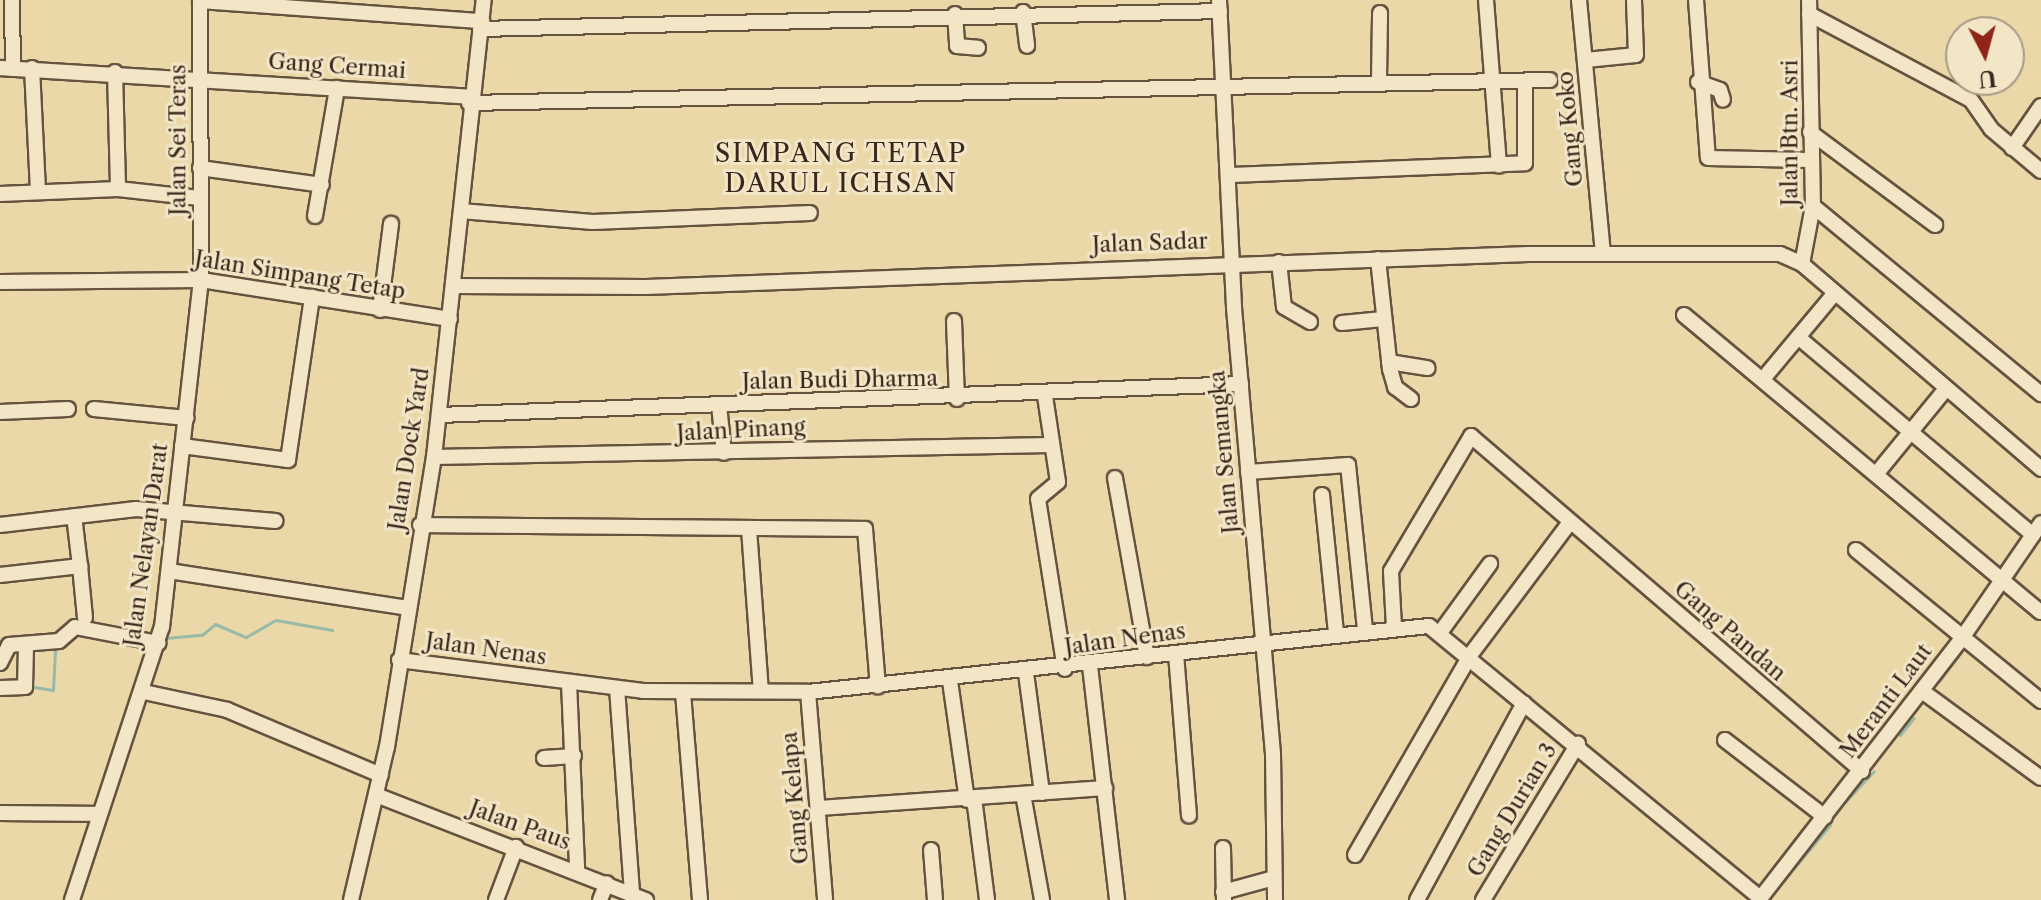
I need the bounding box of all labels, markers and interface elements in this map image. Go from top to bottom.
north arrow [1945,16,2025,96]
street label: Gang Cermai [267,48,407,84]
street label: Jalan Btn. Asri [1777,59,1803,207]
street label: Jalan Sei Teras [165,64,191,216]
text: U [1977,64,1998,93]
street label: Gang Koko [1552,70,1588,188]
district label: SIMPANG TETAP DARUL ICHSAN [714,138,968,200]
street label: Jalan Sadar [1092,228,1208,258]
street label: Jalan Simpang Tetap [193,245,407,305]
street label: Jalan Dock Yard [383,365,435,533]
street label: Jalan Budi Dharma [742,365,938,395]
street label: Jalan Semangka [1204,369,1244,535]
street label: Jalan Pinang [676,413,806,447]
street label: Jalan Nelayan Darat [119,442,173,648]
street label: Gang Pandan [1669,575,1791,687]
street label: Jalan Nenas [1063,617,1187,661]
street label: Jalan Nenas [424,627,548,671]
street label: Meranti Laut [1834,639,1938,763]
street label: Gang Kelapa [776,731,814,865]
street label: Gang Durian 3 [1462,738,1562,882]
street label: Jalan Paus [466,794,574,856]

